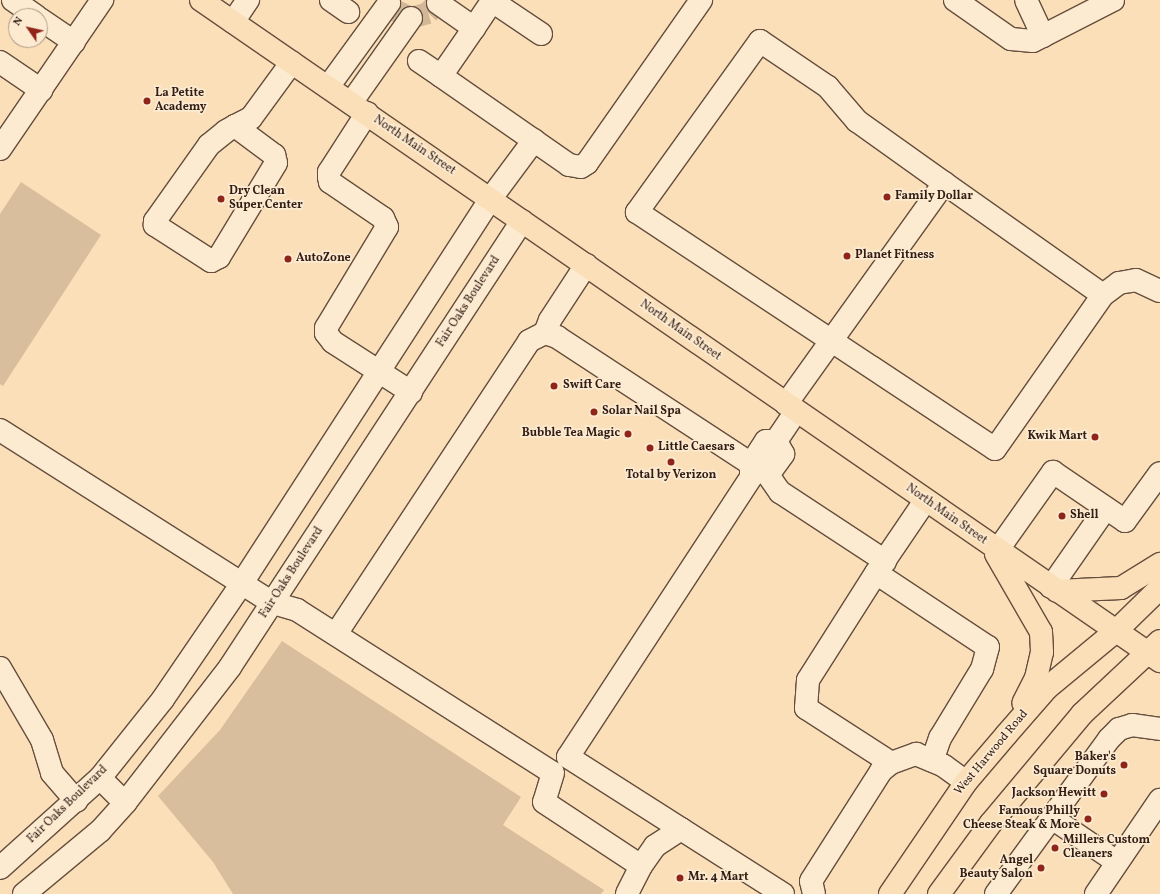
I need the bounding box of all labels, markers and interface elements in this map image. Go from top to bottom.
north arrow [8,8,48,48]
text: N [10,14,27,29]
place label: La Petite Academy [155,87,207,115]
marker: La Petite Academy [142,96,152,106]
street label: North Main Street [370,113,458,179]
place label: Dry Clean Super Center [229,185,303,213]
place label: Family Dollar [895,190,973,204]
marker: Family Dollar [882,192,892,202]
marker: Dry Clean Super Center [216,194,226,204]
place label: Planet Fitness [855,249,934,263]
marker: Planet Fitness [842,251,852,261]
place label: AutoZone [296,252,351,266]
marker: AutoZone [283,254,293,264]
street label: Fair Oaks Boulevard [434,254,504,350]
street label: North Main Street [637,298,723,364]
place label: Swift Care [563,379,621,393]
marker: Swift Care [548,380,560,392]
place label: Solar Nail Spa [602,405,681,419]
marker: Solar Nail Spa [589,407,599,417]
place label: Bubble Tea Magic [521,427,620,441]
marker: Bubble Tea Magic [623,429,633,439]
place label: Kwik Mart [1027,430,1087,444]
marker: Kwik Mart [1090,432,1100,442]
place label: Little Caesars [658,441,735,455]
marker: Little Caesars [645,443,655,453]
marker: Total by Verizon [666,457,676,467]
place label: Total by Verizon [625,469,717,483]
street label: North Main Street [903,482,989,548]
place label: Shell [1070,509,1099,523]
marker: Shell [1057,511,1067,521]
street label: Fair Oaks Boulevard [257,525,327,621]
street label: West Harwood Road [952,707,1032,799]
place label: Baker's Square Donuts [1033,751,1116,779]
marker: Baker's Square Donuts [1119,760,1129,770]
street label: Fair Oaks Boulevard [25,763,111,847]
place label: Jackson Hewitt [1012,787,1096,801]
marker: Jackson Hewitt [1099,789,1109,799]
place label: Famous Philly Cheese Steak & More [963,805,1080,833]
marker: Famous Philly Cheese Steak & More [1083,814,1093,824]
place label: Millers Custom Cleaners [1063,834,1150,862]
marker: Millers Custom Cleaners [1050,843,1060,853]
place label: Angel Beauty Salon [959,854,1033,882]
marker: Angel Beauty Salon [1036,863,1046,873]
place label: Mr. 4 Mart [688,871,749,885]
marker: Mr. 4 Mart [675,873,685,883]

